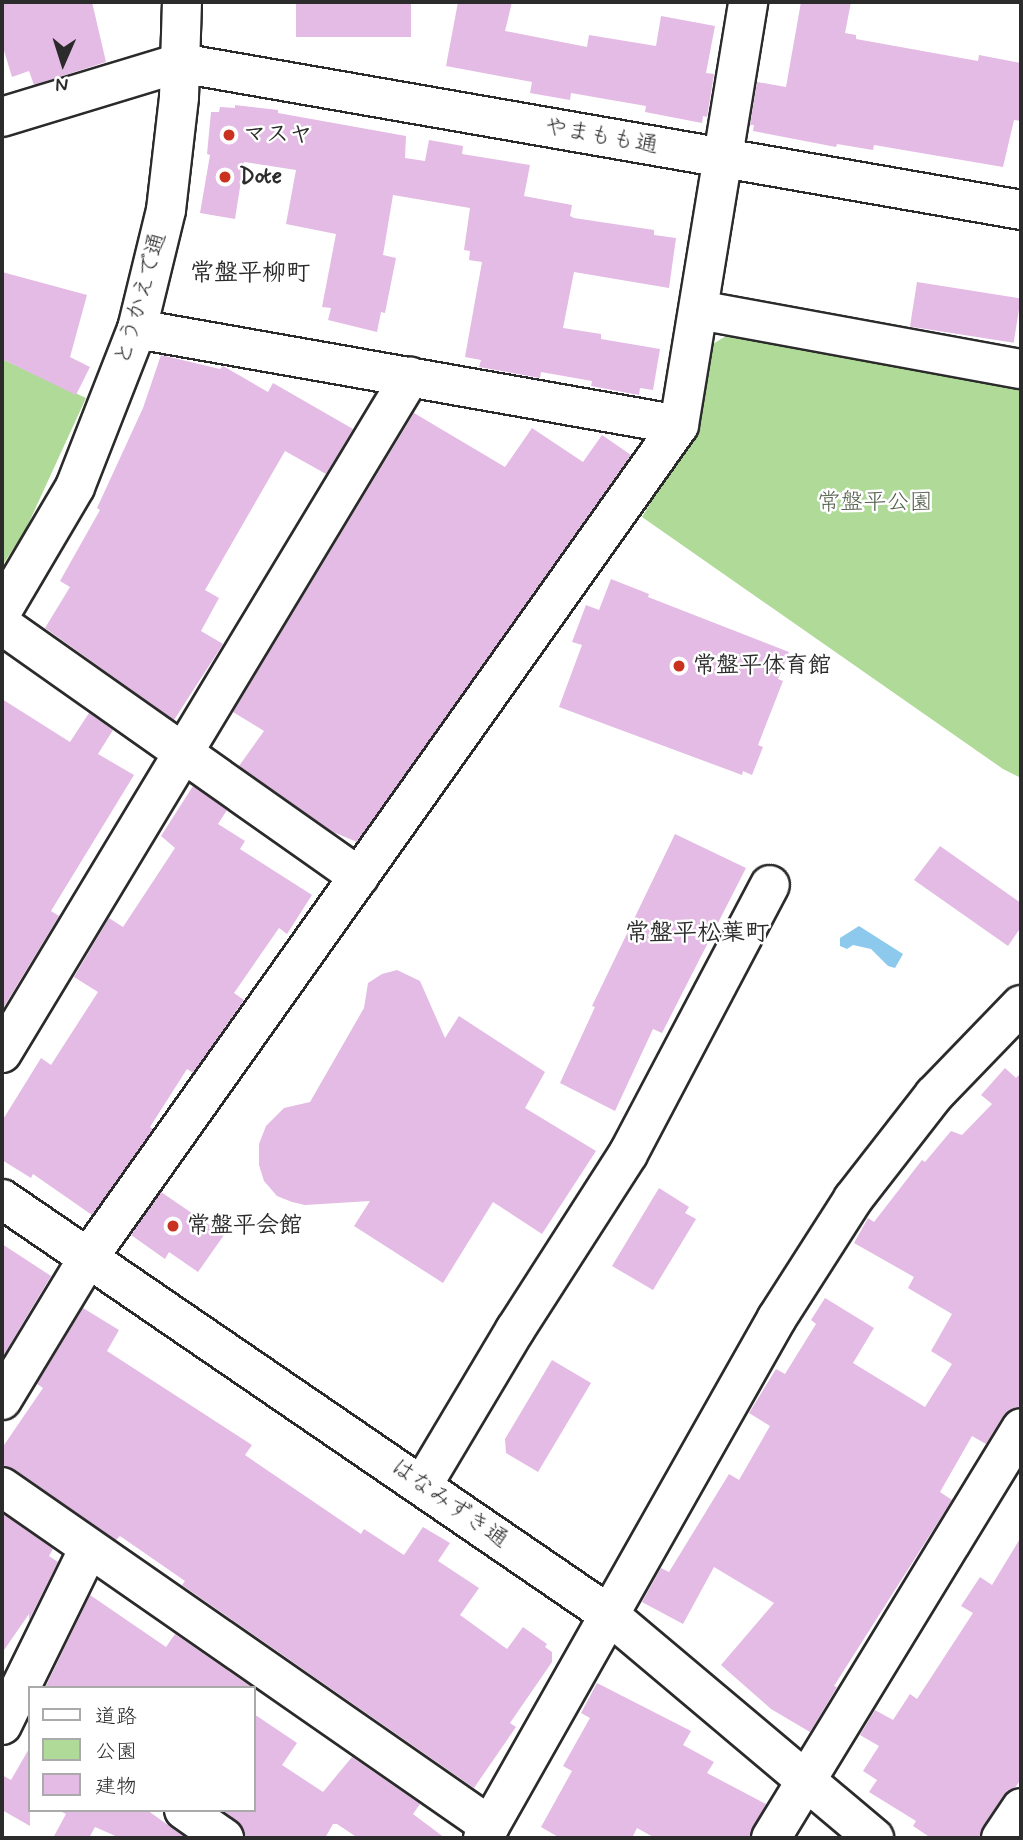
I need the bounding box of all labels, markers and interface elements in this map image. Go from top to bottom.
north arrow [28,28,98,98]
text: N [55,72,69,97]
street label: やまもも通 [542,113,660,161]
place label: マスヤ [243,121,312,149]
marker: マスヤ [221,127,237,143]
place label: Dote [239,163,282,191]
marker: Dote [217,169,233,185]
street label: とうかえで通 [109,229,173,369]
district label: 常盤平柳町 [190,260,310,288]
park label: 常盤平公園 [818,489,932,517]
place label: 常盤平体育館 [693,652,831,680]
marker: 常盤平体育館 [671,658,687,674]
district label: 常盤平松葉町 [625,920,769,948]
place label: 常盤平会館 [187,1212,302,1240]
marker: 常盤平会館 [165,1218,181,1234]
street label: はなみずき通 [385,1453,513,1555]
legend [28,1686,256,1812]
text: 道路 [95,1703,137,1731]
text: 公園 [95,1738,137,1766]
text: 建物 [95,1773,137,1801]

